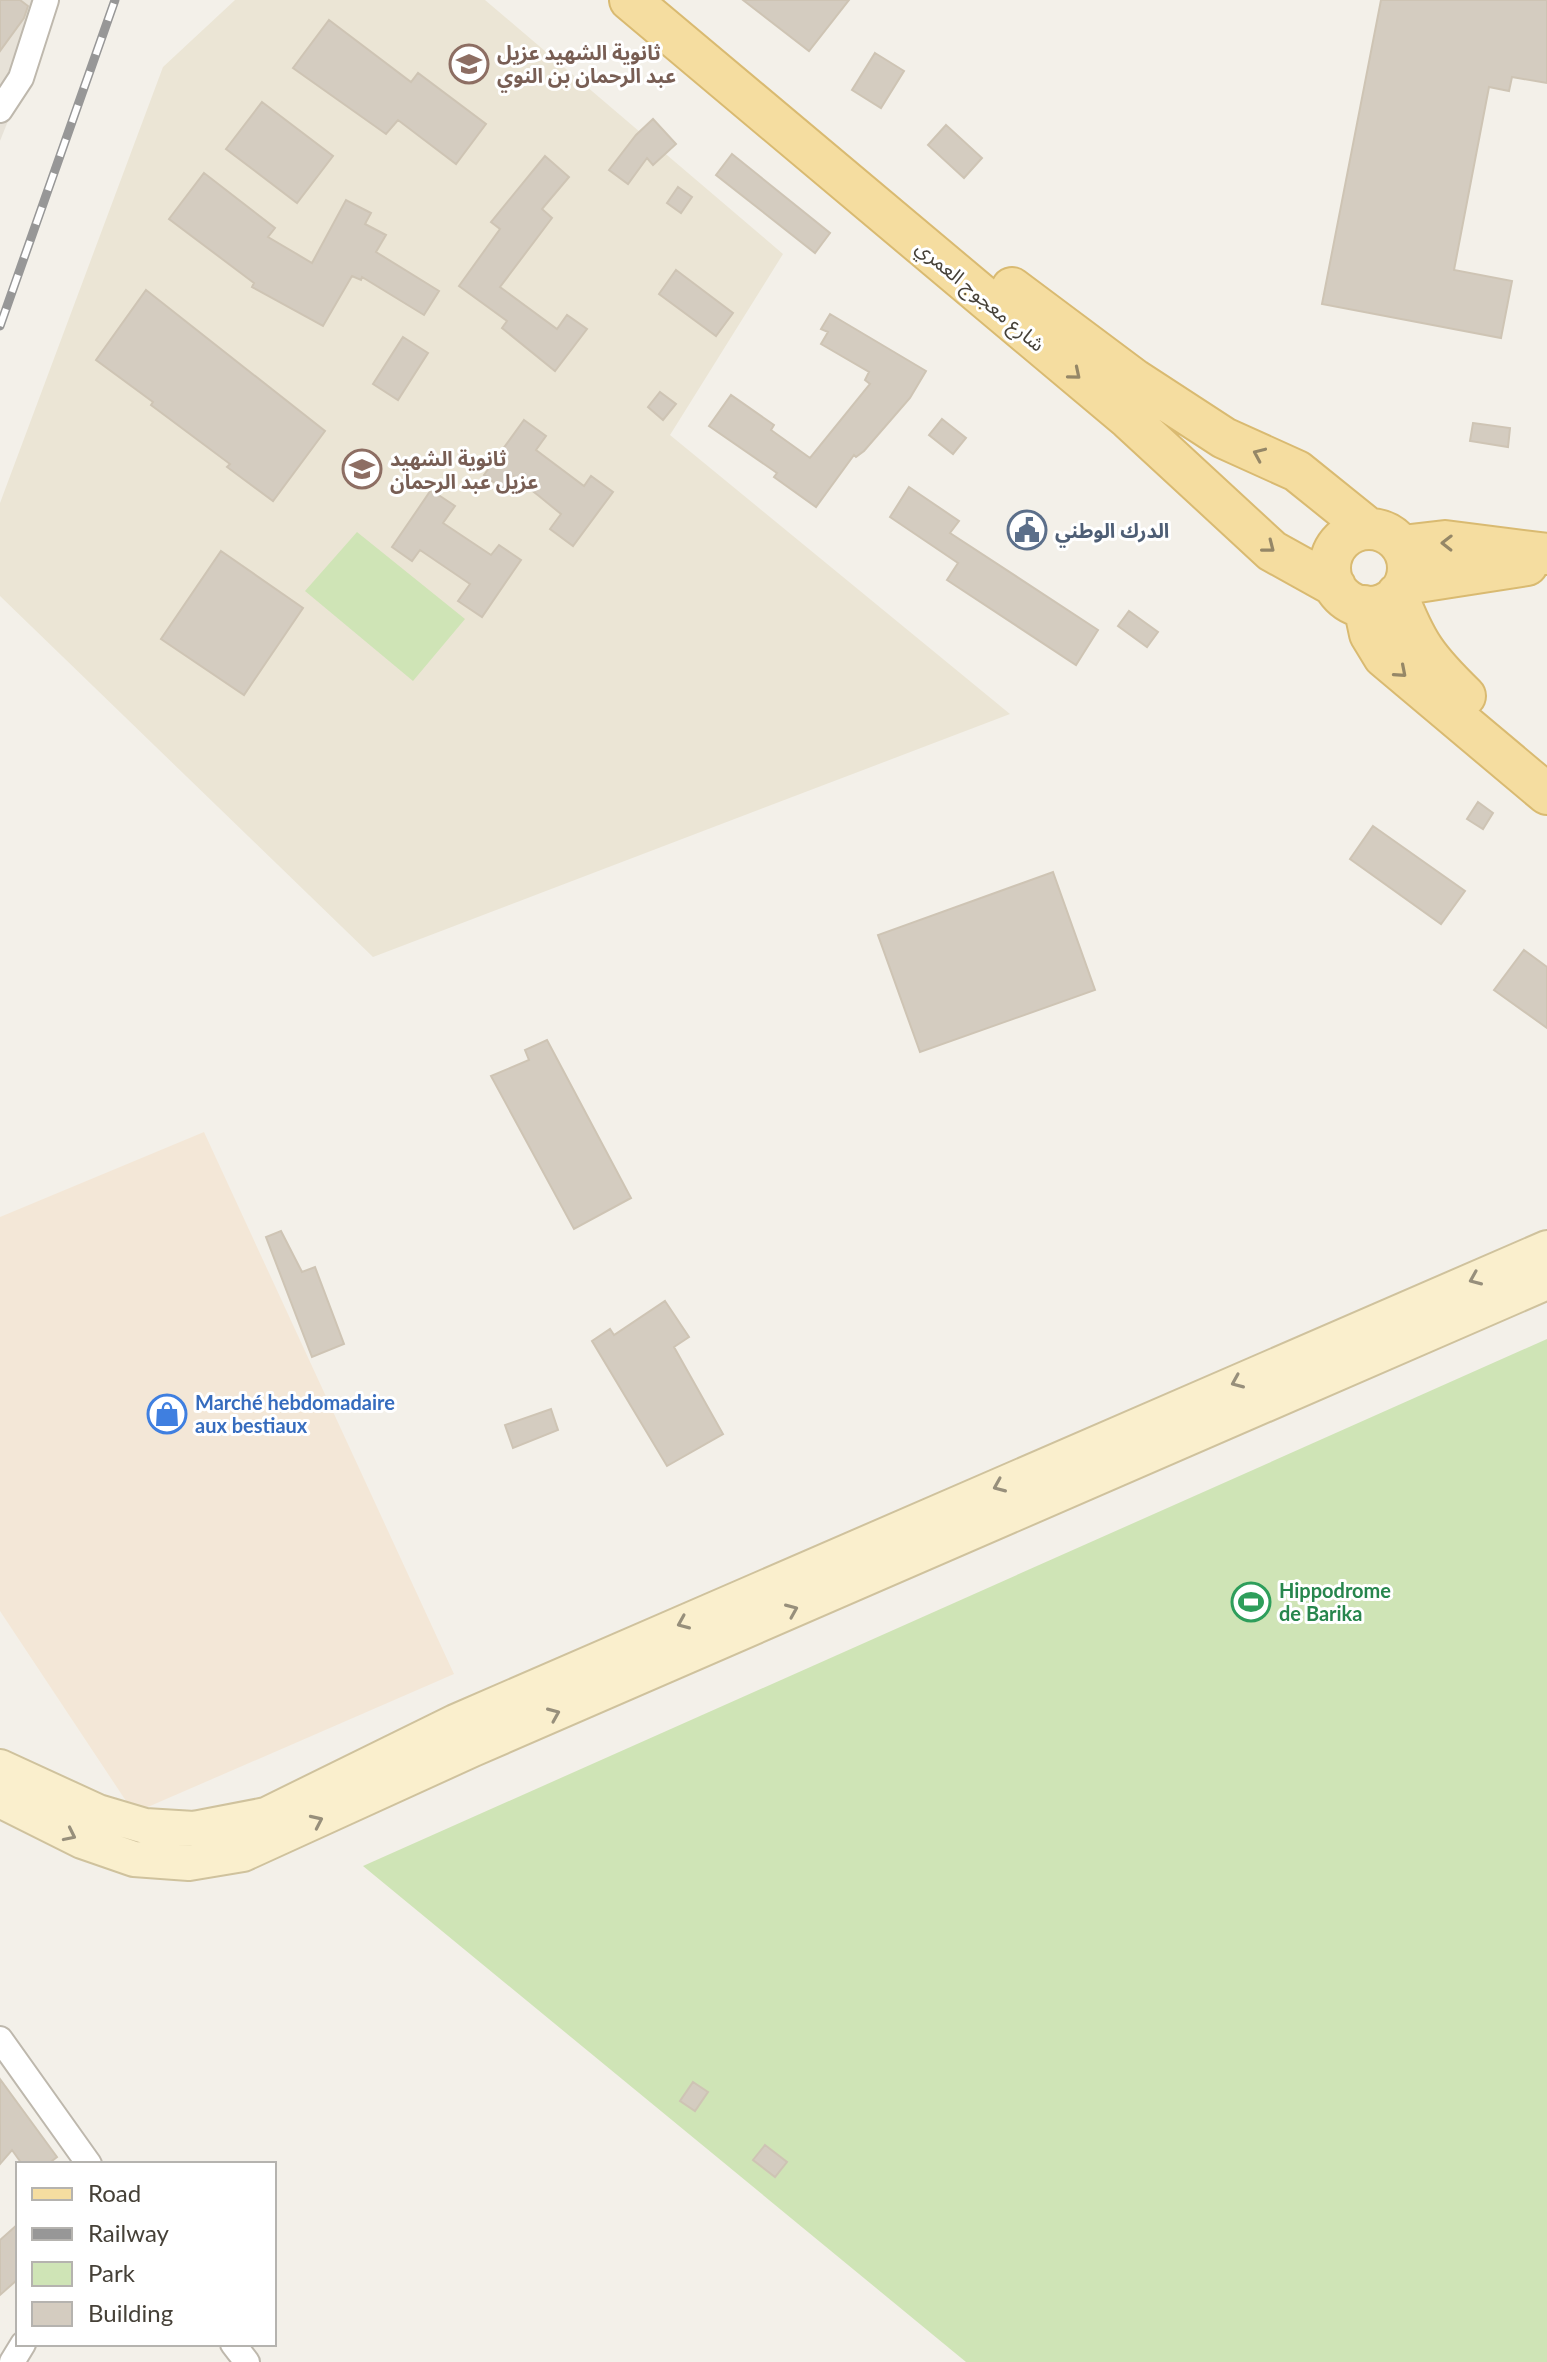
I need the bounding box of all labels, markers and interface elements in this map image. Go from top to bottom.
place label: ثانوية الشهيد عزيل عبد الرحمان بن النوي [497,40,676,93]
school or university icon: ثانوية الشهيد عزيل عبد الرحمان بن النوي [448,43,490,85]
street label: شارع معجوج العمري [909,234,1050,359]
one-way arrow [1066,364,1081,379]
place label: ثانوية الشهيد عزيل عبد الرحمان [390,446,538,494]
one-way arrow [1253,447,1267,463]
school or university icon: ثانوية الشهيد عزيل عبد الرحمان [341,448,383,490]
public building icon: الدرك الوطني [1006,509,1048,551]
place label: الدرك الوطني [1055,518,1169,548]
one-way arrow [1440,534,1453,551]
one-way arrow [1260,538,1275,552]
one-way arrow [1391,662,1406,677]
one-way arrow [1469,1269,1484,1285]
one-way arrow [1231,1373,1245,1389]
place label: Marché hebdomadaire aux bestiaux [195,1390,395,1437]
shop icon: Marché hebdomadaire aux bestiaux [146,1393,188,1435]
one-way arrow [992,1476,1007,1492]
place label: Hippodrome de Barika [1279,1578,1391,1625]
sports icon: Hippodrome de Barika [1230,1581,1272,1623]
one-way arrow [784,1604,799,1620]
one-way arrow [677,1613,691,1629]
one-way arrow [546,1707,560,1723]
one-way arrow [309,1815,324,1831]
one-way arrow [61,1825,76,1841]
legend [16,2162,276,2346]
text: Road [88,2178,141,2207]
text: Railway [88,2218,170,2247]
text: Park [88,2258,136,2287]
text: Building [88,2298,173,2327]

